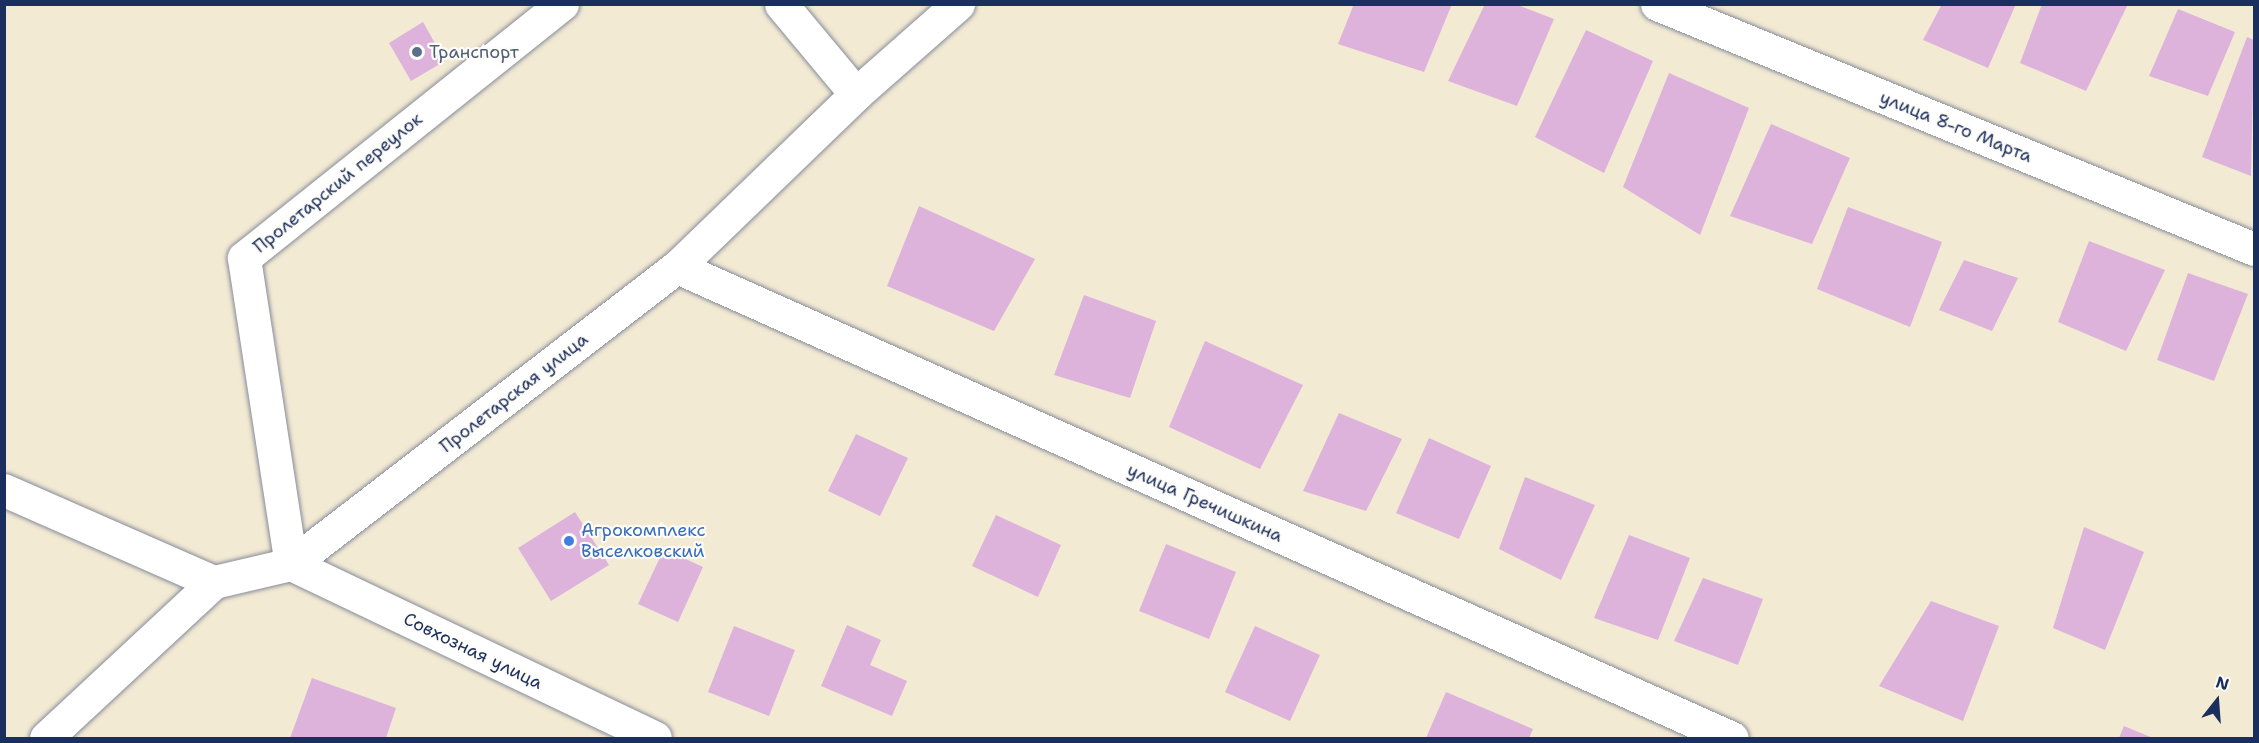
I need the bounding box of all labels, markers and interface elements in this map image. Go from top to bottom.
place label: Транспорт [429,41,519,63]
marker: Транспорт [410,45,424,59]
street label: улица 8-го Марта [1877,87,2035,167]
street label: Пролетарский переулок [249,108,427,258]
street label: Пролетарская улица [436,328,592,458]
street label: улица Гречишкина [1124,459,1286,547]
place label: Агрокомплекс Выселковский [581,520,706,562]
marker: Агрокомплекс Выселковский [562,534,576,548]
street label: Совхозная улица [400,608,546,694]
north arrow [2187,671,2247,731]
text: N [2213,671,2232,695]

